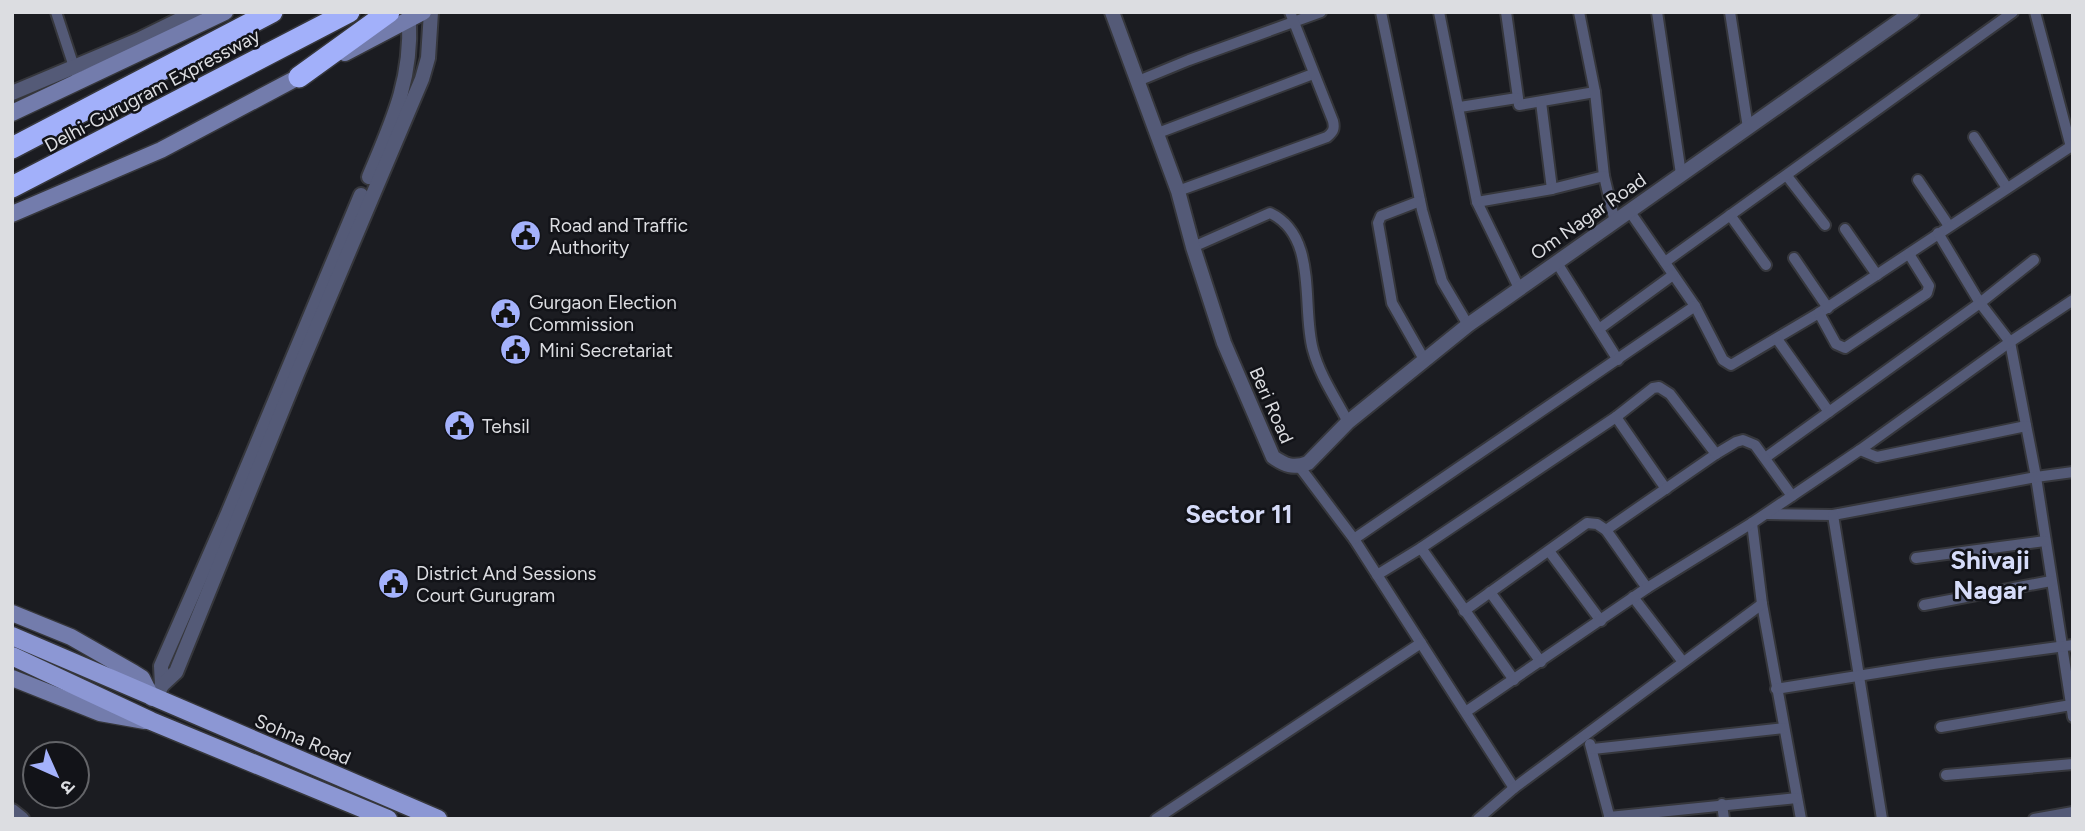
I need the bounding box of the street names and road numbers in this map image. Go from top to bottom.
street label: Delhi-Gurugram Expressway [40,24,264,157]
street label: Om Nagar Road [1526,168,1650,265]
street label: Beri Road [1245,363,1299,447]
street label: Sohna Road [251,709,354,770]

